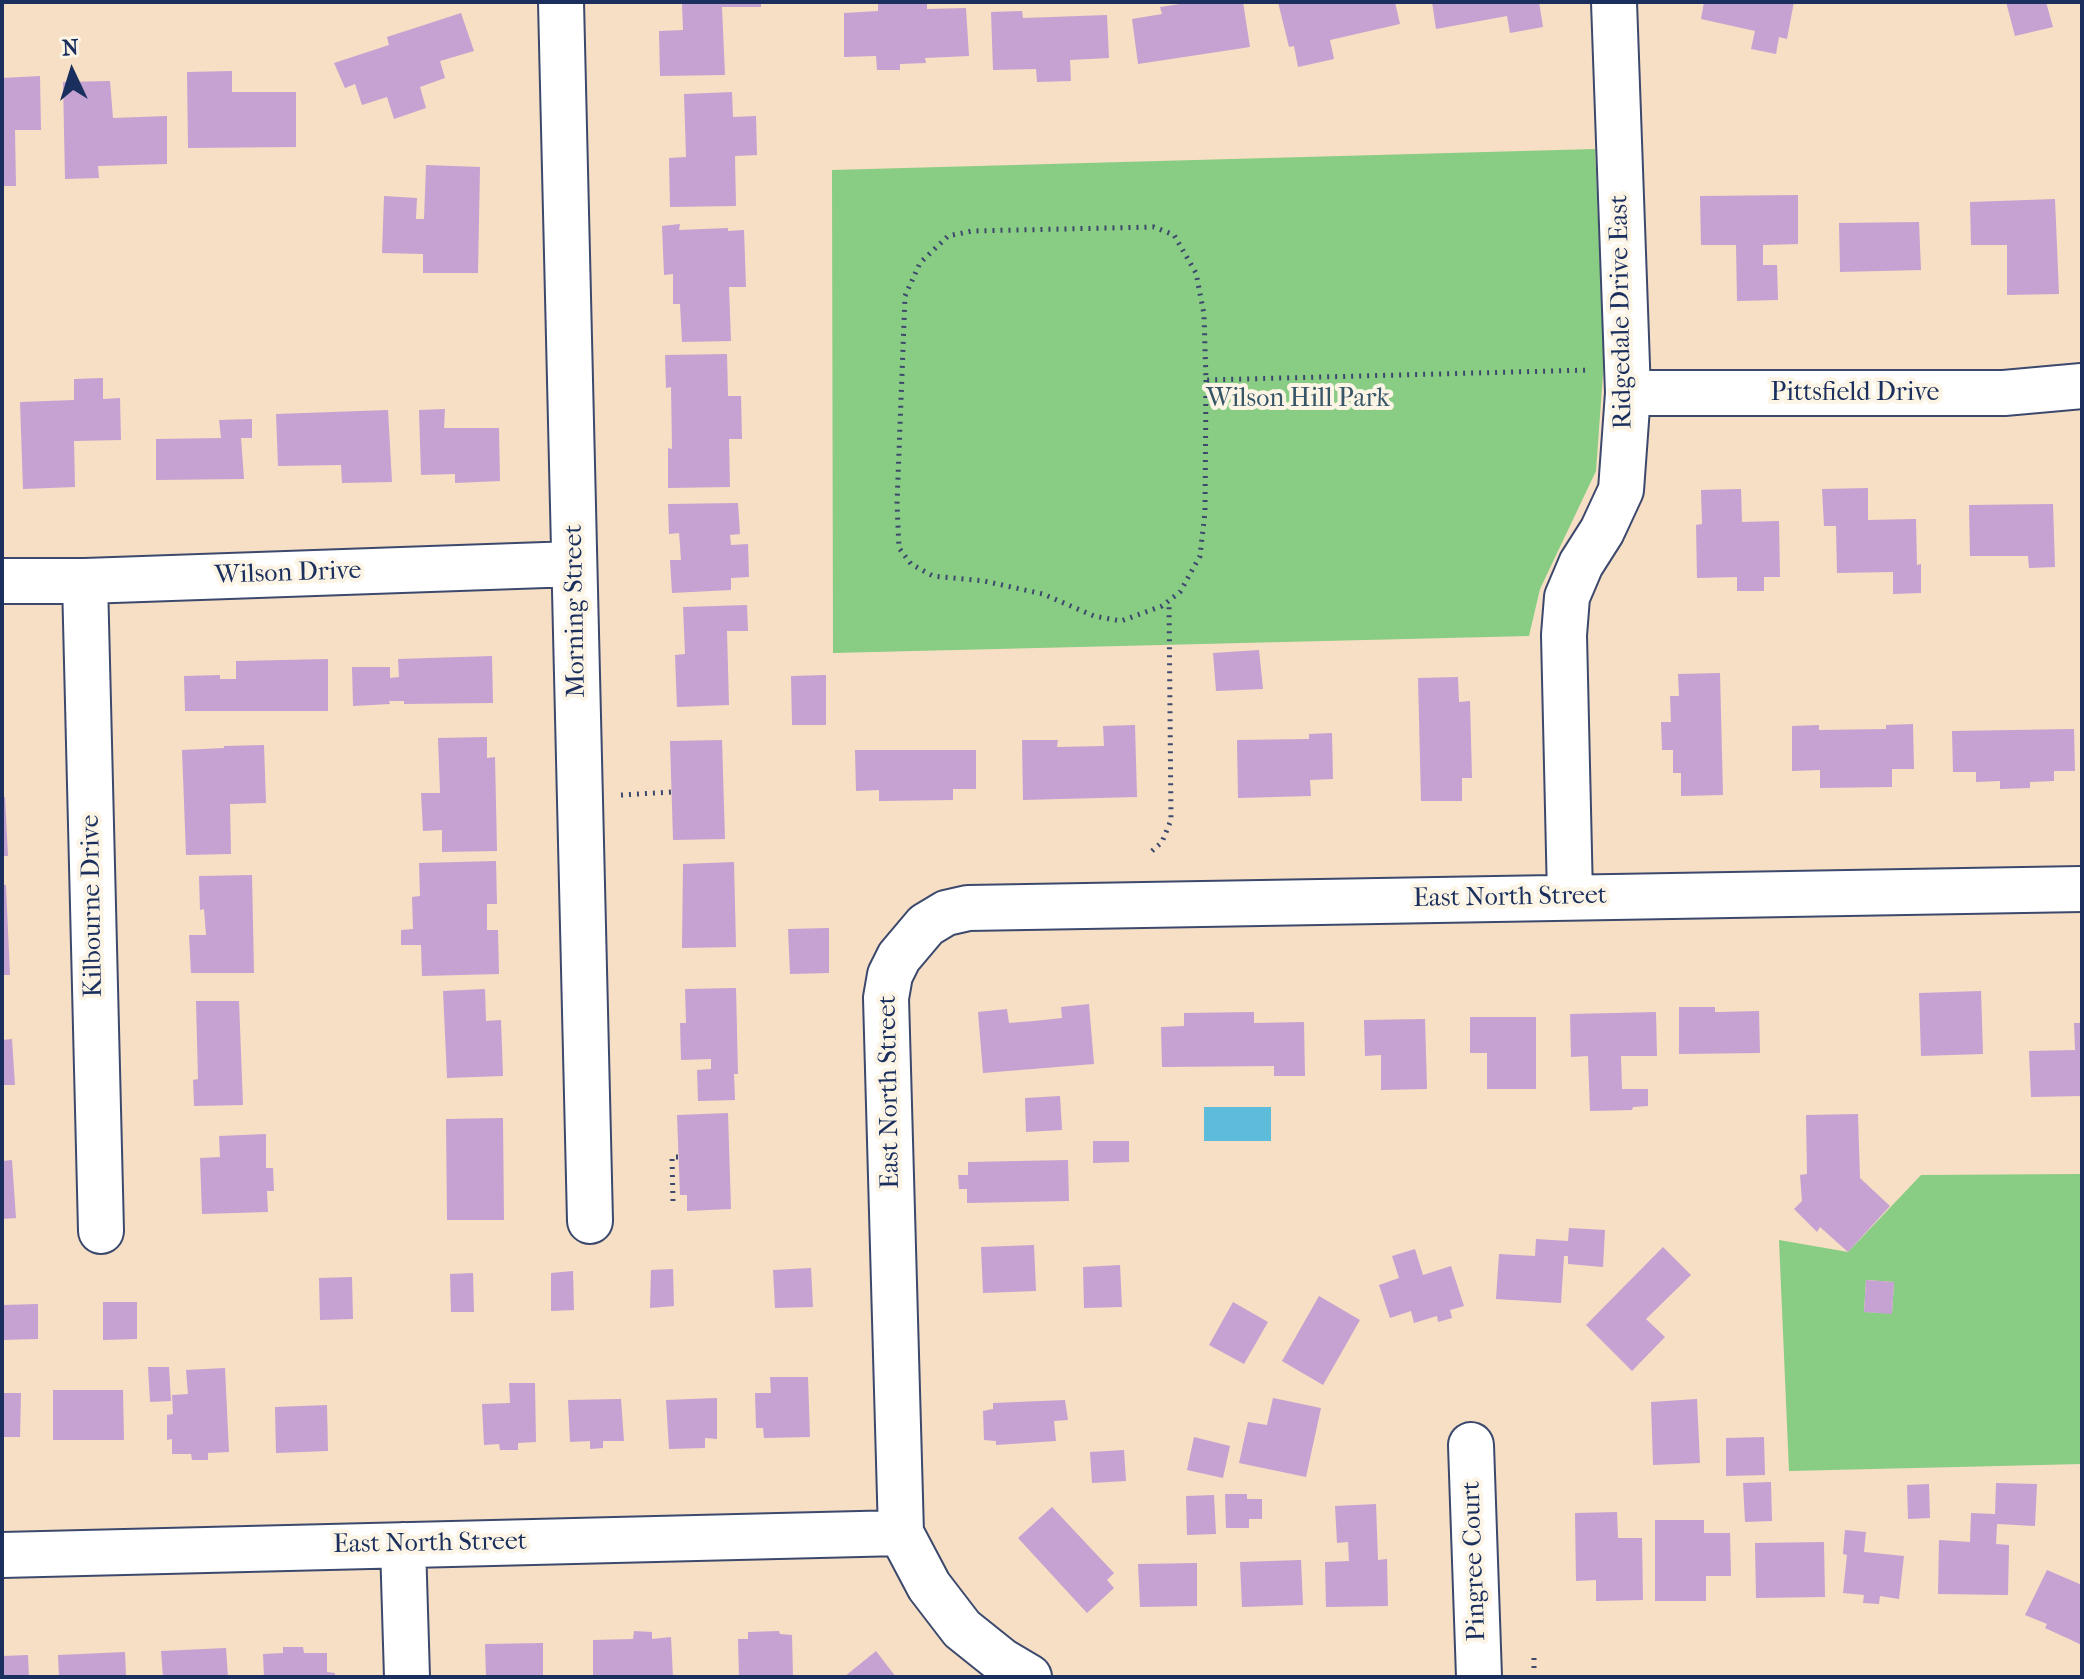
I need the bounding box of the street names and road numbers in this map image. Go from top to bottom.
street label: Ridgedale Drive East [1604,194,1640,430]
street label: Pittsfield Drive [1771,378,1939,410]
street label: Morning Street [559,524,593,698]
street label: Wilson Drive [214,556,362,592]
street label: Kilbourne Drive [76,814,110,998]
street label: East North Street [1413,881,1607,915]
street label: East North Street [873,995,907,1189]
street label: Pingree Court [1457,1480,1493,1642]
street label: East North Street [333,1527,527,1561]

